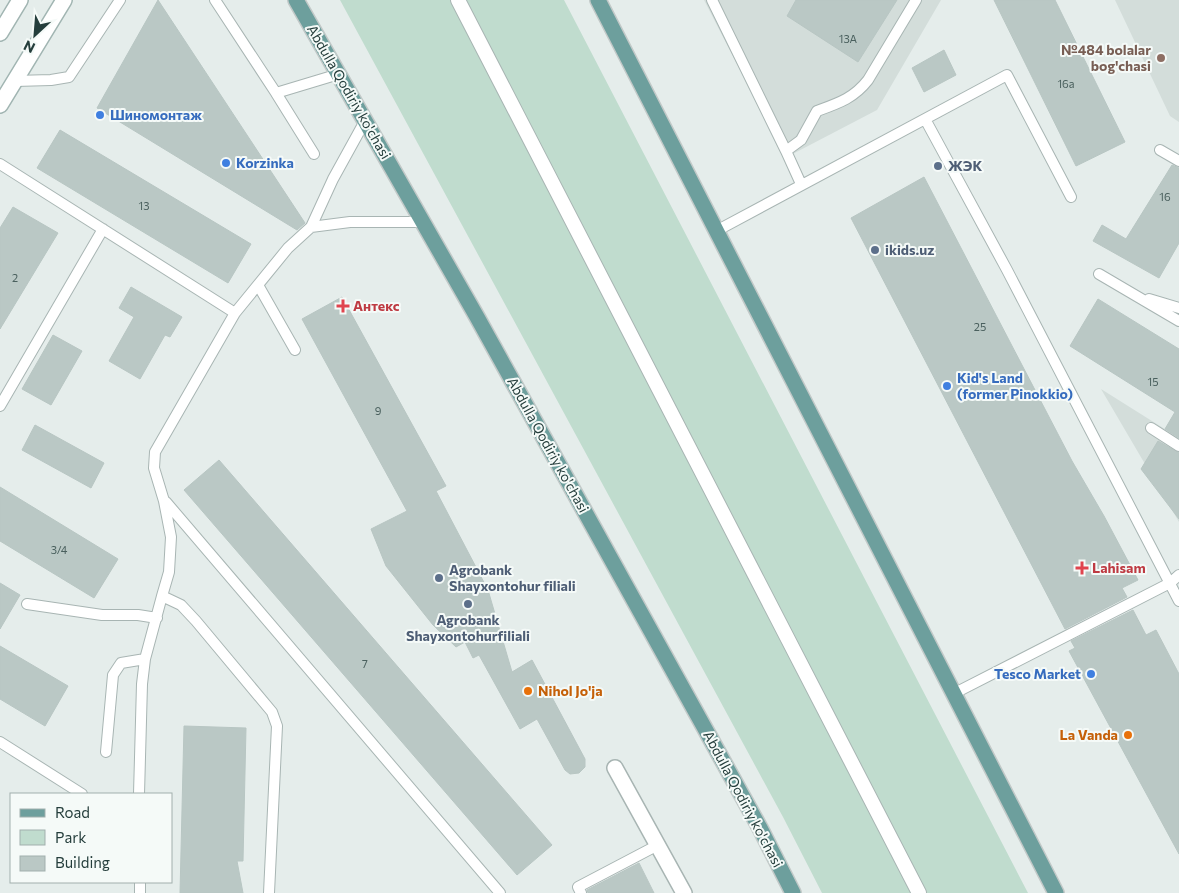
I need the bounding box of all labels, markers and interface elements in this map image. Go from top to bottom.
north arrow [10,10,60,60]
street label: Abdulla Qodiriy ko'chasi [304,22,395,162]
house number: 13A [839,32,858,45]
text: N [21,37,38,57]
place label: №484 bolalar bog'chasi [1061,41,1151,74]
marker: №484 bolalar bog'chasi [1155,52,1167,64]
house number: 16a [1057,77,1075,90]
place label: Шиномонтаж [110,106,202,123]
marker: Шиномонтаж [94,109,106,121]
place label: Korzinka [236,154,294,171]
marker: Korzinka [220,157,232,169]
place label: ЖЭК [948,157,983,174]
marker: ЖЭК [932,160,944,172]
house number: 16 [1159,190,1171,203]
house number: 13 [139,199,149,212]
place label: ikids.uz [885,241,934,258]
marker: ikids.uz [869,244,881,256]
house number: 2 [12,271,18,284]
place label: Антекс [353,297,400,314]
marker: Антекс [337,300,349,312]
house number: 25 [974,320,986,333]
place label: Kid's Land (former Pinokkio) [957,369,1073,402]
street label: Abdulla Qodiriy ko'chasi [504,374,593,515]
house number: 15 [1147,375,1159,388]
marker: Kid's Land (former Pinokkio) [941,380,953,392]
house number: 9 [375,404,382,417]
house number: 3/4 [51,543,68,556]
place label: Lahisam [1092,559,1146,576]
place label: Agrobank Shayxontohur filiali [449,561,576,594]
marker: Lahisam [1076,562,1088,574]
marker: Agrobank Shayxontohur filiali [433,572,445,584]
marker: Agrobank Shayxontohurfiliali [462,598,474,610]
place label: Agrobank Shayxontohurfiliali [406,611,530,644]
house number: 7 [362,657,368,670]
place label: Tesco Market [994,665,1081,682]
marker: Tesco Market [1085,668,1097,680]
place label: Nihol Jo'ja [538,682,603,699]
marker: Nihol Jo'ja [522,685,534,697]
place label: La Vanda [1060,726,1118,743]
street label: Abdulla Qodiriy ko'chasi [700,728,787,870]
marker: La Vanda [1122,729,1134,741]
legend [10,793,172,883]
text: Road [55,803,90,821]
text: Park [55,828,86,846]
text: Building [55,853,110,871]

